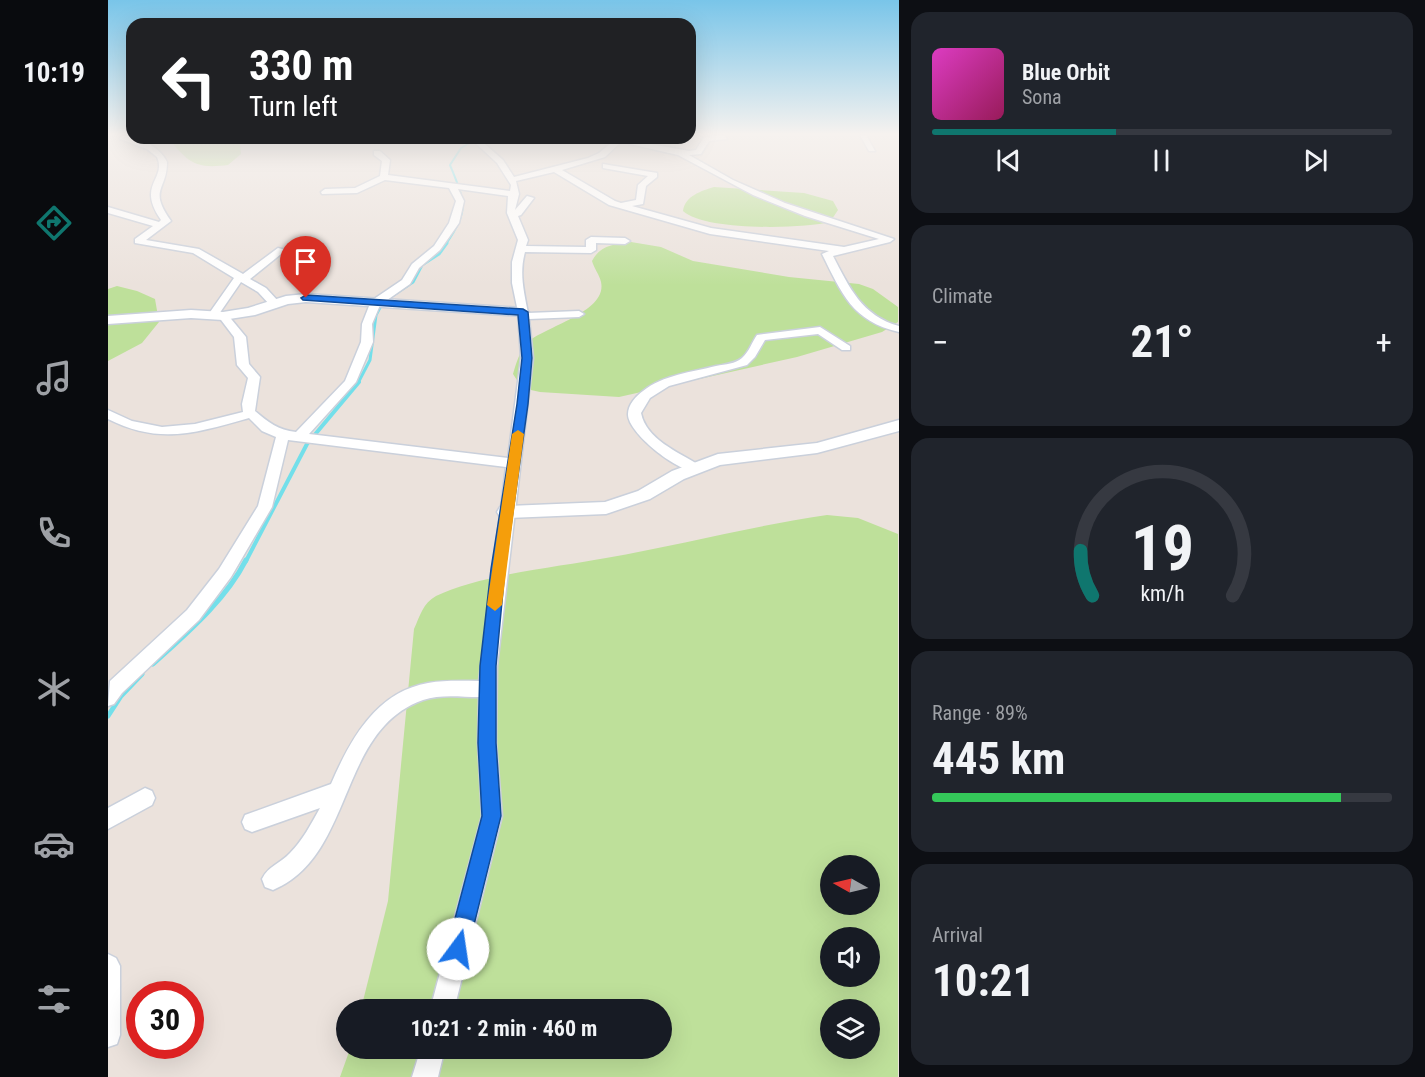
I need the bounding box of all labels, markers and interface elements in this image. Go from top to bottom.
text: 330 m [249,41,354,90]
icon: left [150,42,228,120]
text: 10:19 [23,57,85,89]
text: Blue Orbit [1022,60,1110,85]
text: Sona [1022,85,1062,109]
text: Turn left [249,91,338,123]
icon: previous [992,144,1025,177]
icon: pause [1145,144,1178,177]
icon: next [1299,144,1332,177]
icon: directions [33,202,75,244]
pin [280,236,331,298]
icon: arrive [289,245,322,278]
text: Climate [932,284,992,308]
text: 21° [1131,315,1194,368]
text: − [932,323,949,362]
text: + [1376,323,1392,362]
icon: music [33,357,75,399]
icon: phone [33,512,75,554]
text: 19 [1130,512,1194,585]
text: km/h [1140,581,1184,606]
icon: climate [33,668,75,710]
text: Range · 89% [932,701,1028,725]
text: 445 km [932,732,1065,785]
icon: car [33,823,75,865]
north arrow [820,855,880,915]
map controls [820,855,880,1059]
position arrow [426,917,490,981]
text: Arrival [932,923,983,947]
button: sound [820,927,880,987]
text: 10:21 [932,954,1035,1007]
icon: filters [33,978,75,1020]
speed limit sign: 30 [126,981,204,1059]
button: layers [820,999,880,1059]
text: 10:21 · 2 min · 460 m [411,1016,597,1041]

